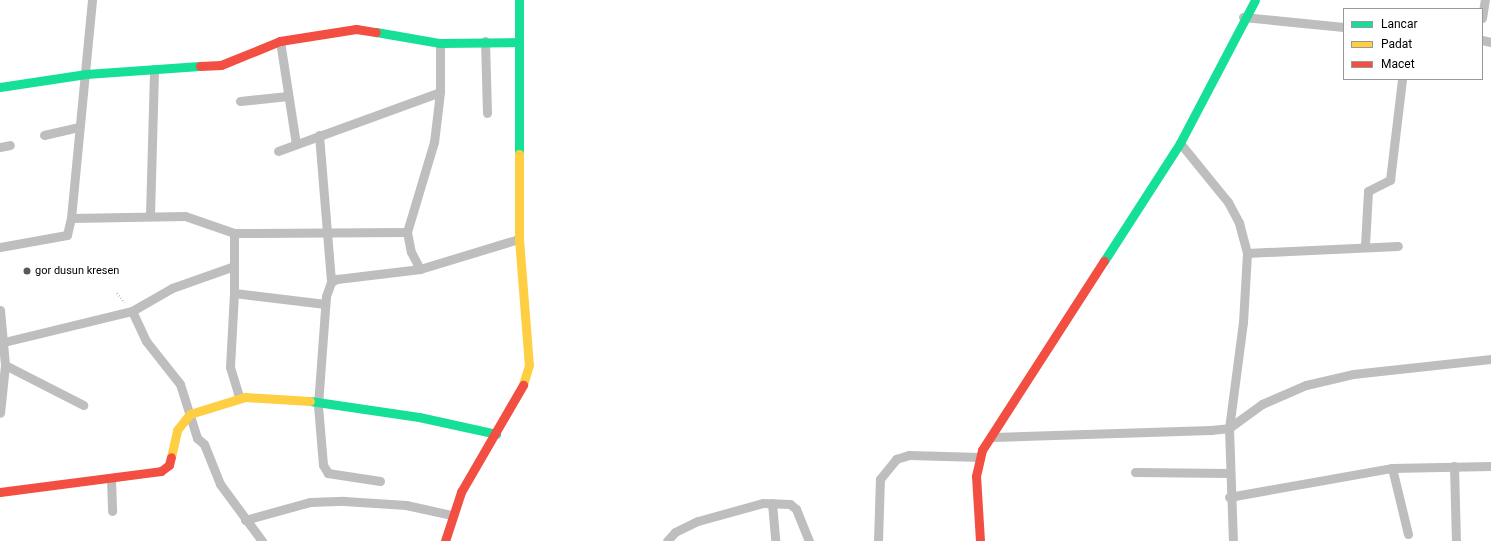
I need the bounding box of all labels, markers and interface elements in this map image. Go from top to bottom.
legend [1343,8,1483,80]
text: Lancar [1381,17,1418,31]
text: Padat [1381,37,1412,51]
text: Macet [1381,57,1415,71]
place label: gor dusun kresen [35,264,119,278]
marker: gor dusun kresen [22,266,32,276]

